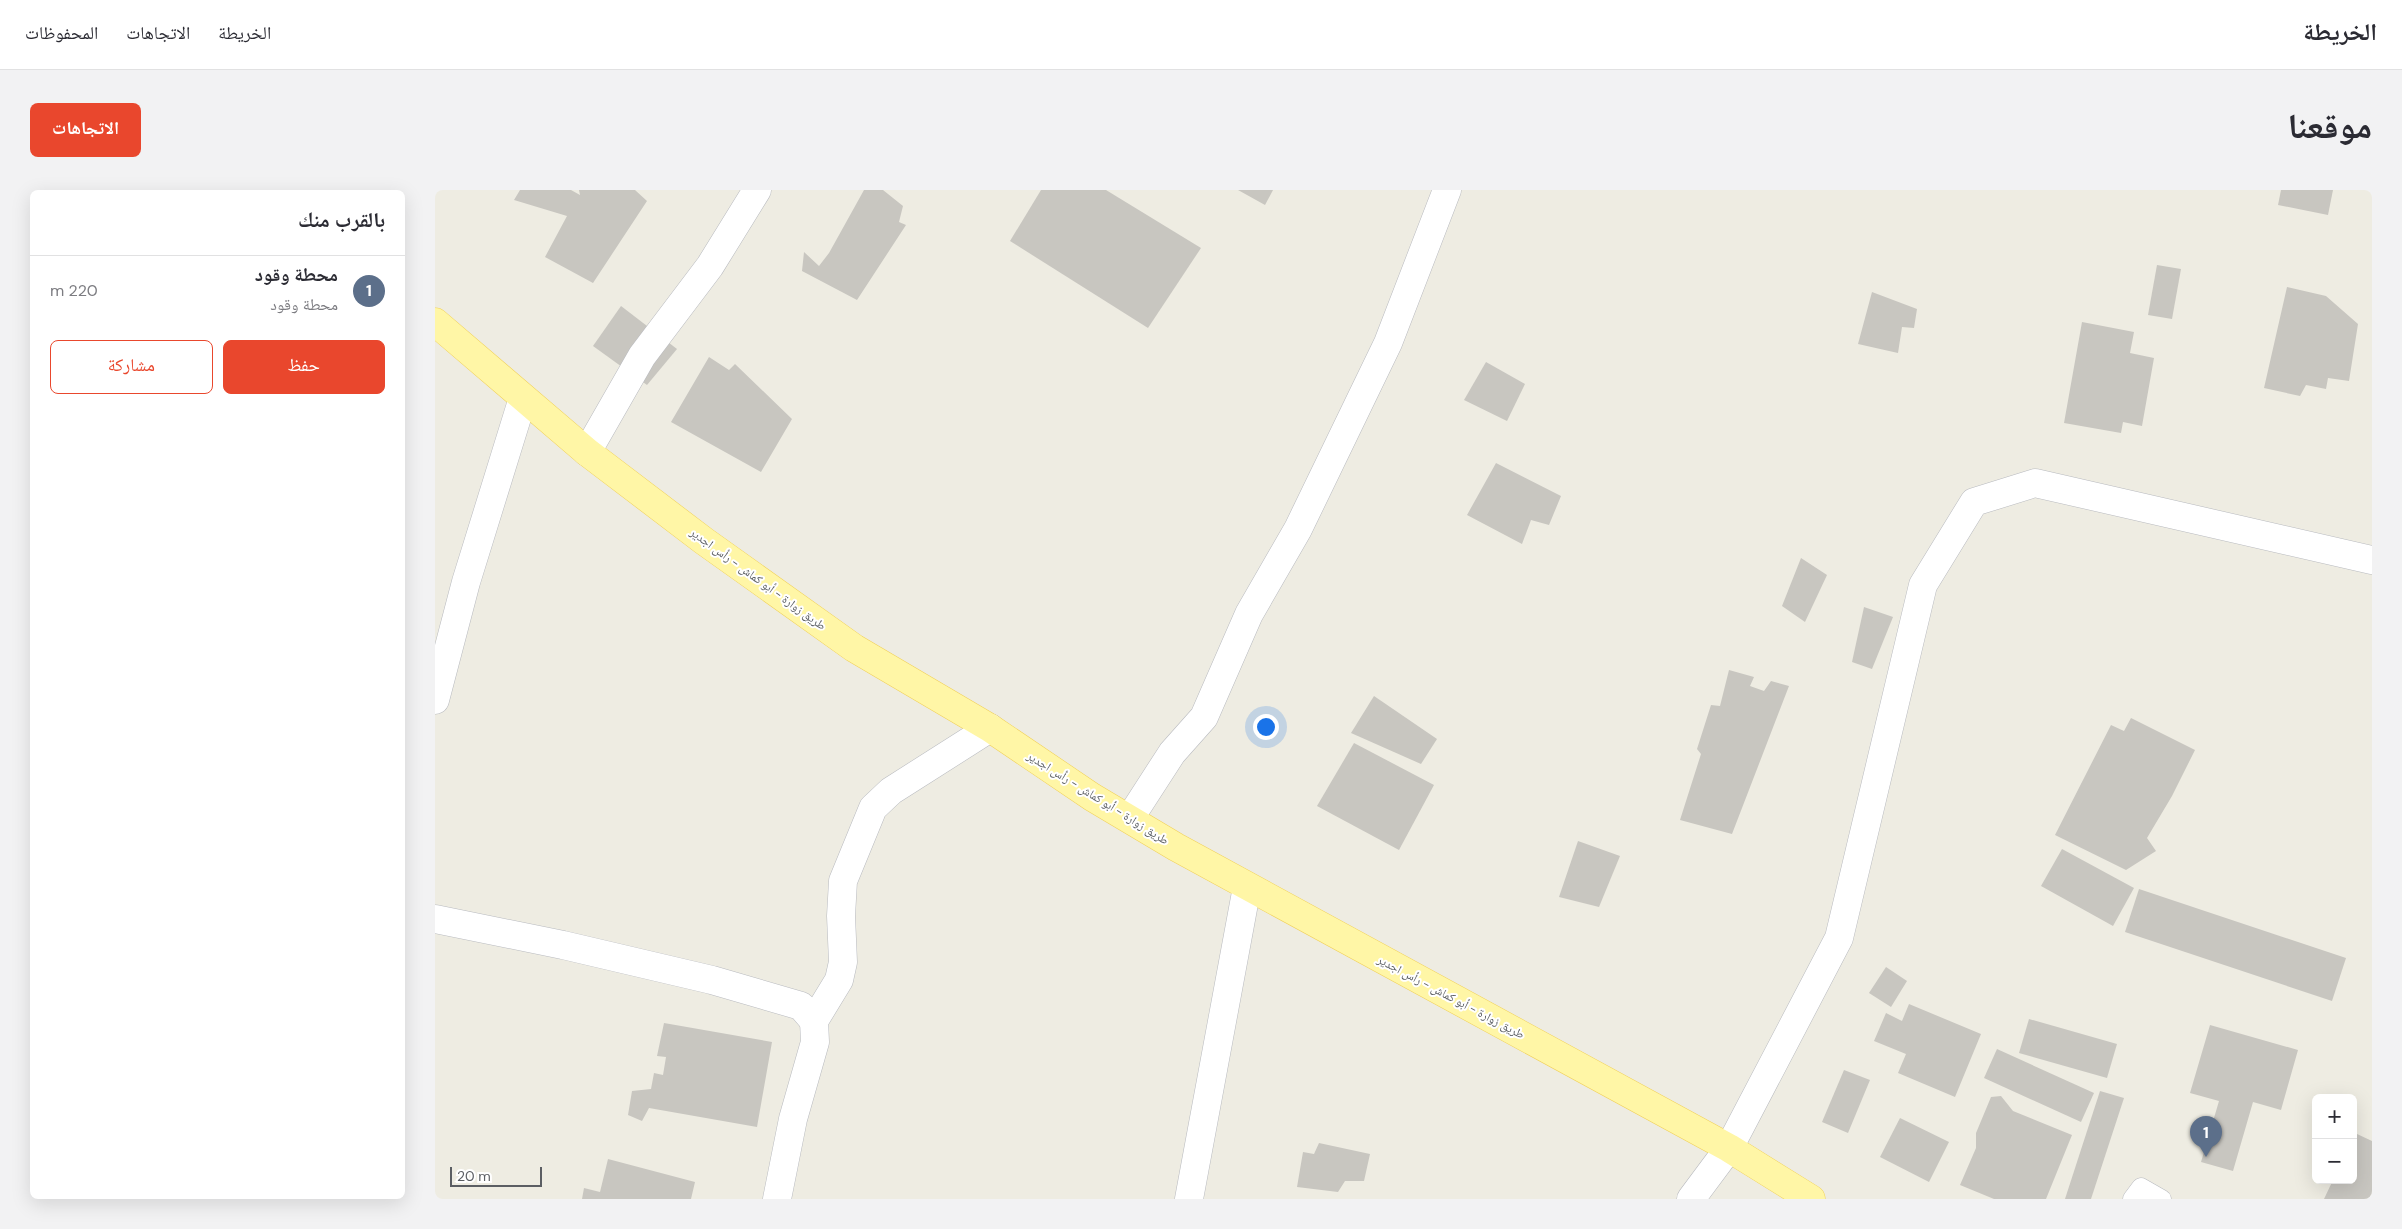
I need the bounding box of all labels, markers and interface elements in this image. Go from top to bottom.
text: الخريطة [2303,16,2377,47]
text: المحفوظات [25,21,98,45]
text: الاتجاهات [126,21,190,45]
text: الخريطة [218,21,271,45]
button: الاتجاهات [30,103,141,157]
text: موقعنا [2287,103,2372,149]
text: بالقرب منك [298,206,385,234]
text: محطة وقود [255,262,338,287]
text: 220 m [50,280,98,301]
text: 1 [366,280,372,301]
text: محطة وقود [270,294,338,315]
button: مشاركة [50,340,213,394]
button: حفظ [223,340,385,394]
street label: طريق زوارة - أبو كماش - رأس اجدير [686,524,829,634]
your location [1253,714,1279,740]
street label: طريق زوارة - أبو كماش - رأس اجدير [1023,747,1172,848]
street label: طريق زوارة - أبو كماش - رأس اجدير [1374,951,1527,1043]
map controls [2312,1094,2357,1184]
button: + [2312,1094,2357,1139]
pin: 1 [2190,1116,2222,1157]
button: − [2312,1139,2357,1184]
scale bar [450,1164,543,1187]
text: 20 m [457,1167,491,1185]

